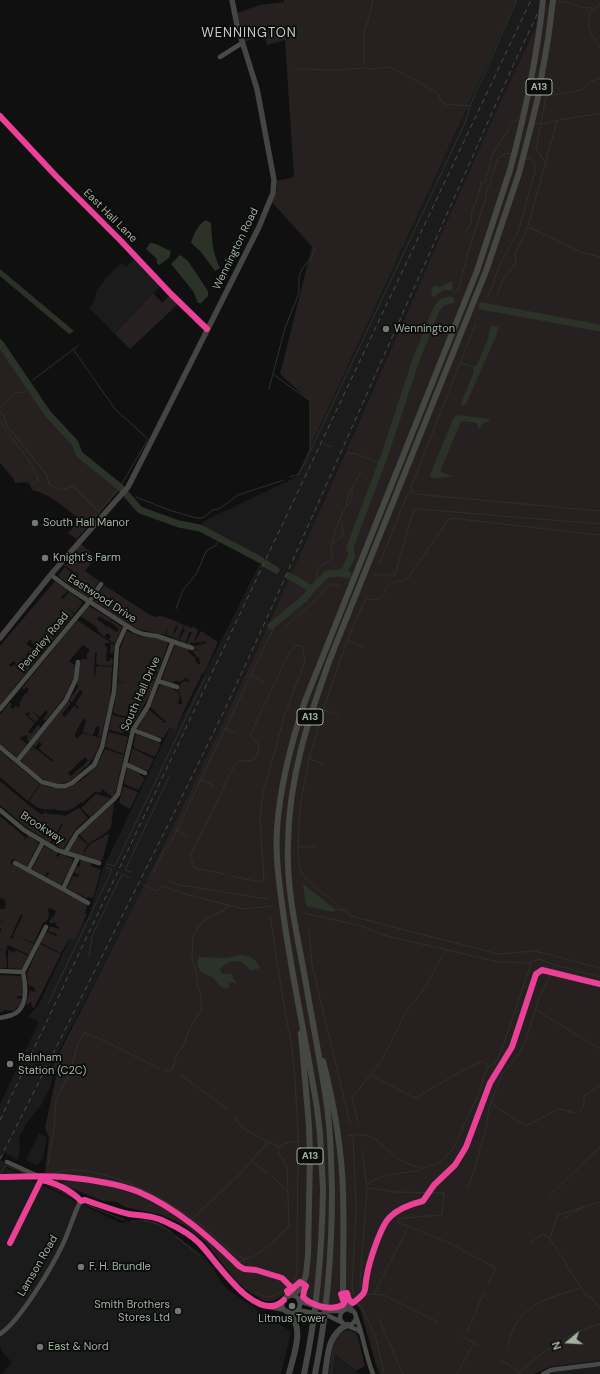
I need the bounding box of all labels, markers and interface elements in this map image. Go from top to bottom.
district label: WENNINGTON [201,26,297,42]
road number: A13 [526,79,552,95]
street label: East Hall Lane [80,186,140,246]
street label: Wennington Road [210,206,262,292]
place label: Wennington [394,322,455,336]
marker: Wennington [381,324,391,334]
place label: South Hall Manor [43,516,129,530]
marker: South Hall Manor [30,518,40,528]
place label: Knight's Farm [53,551,121,565]
marker: Knight's Farm [40,553,50,563]
street label: Eastwood Drive [65,572,139,626]
street label: Penerley Road [16,610,72,674]
street label: South Hall Drive [119,655,163,733]
road number: A13 [297,709,323,725]
street label: Brookway [18,809,66,847]
place label: Rainham Station (C2C) [18,1051,86,1077]
marker: Rainham Station (C2C) [5,1059,15,1069]
road number: A13 [297,1148,323,1164]
street label: Lamson Road [15,1233,61,1299]
place label: F. H. Brundle [89,1260,151,1274]
marker: F. H. Brundle [76,1262,86,1272]
place label: Smith Brothers Stores Ltd [94,1298,170,1324]
marker: Litmus Tower [287,1301,297,1311]
marker: Smith Brothers Stores Ltd [173,1306,183,1316]
place label: Litmus Tower [258,1312,326,1326]
north arrow [548,1322,588,1362]
place label: East & Nord [48,1340,109,1354]
text: N [549,1340,564,1352]
marker: East & Nord [35,1342,45,1352]

